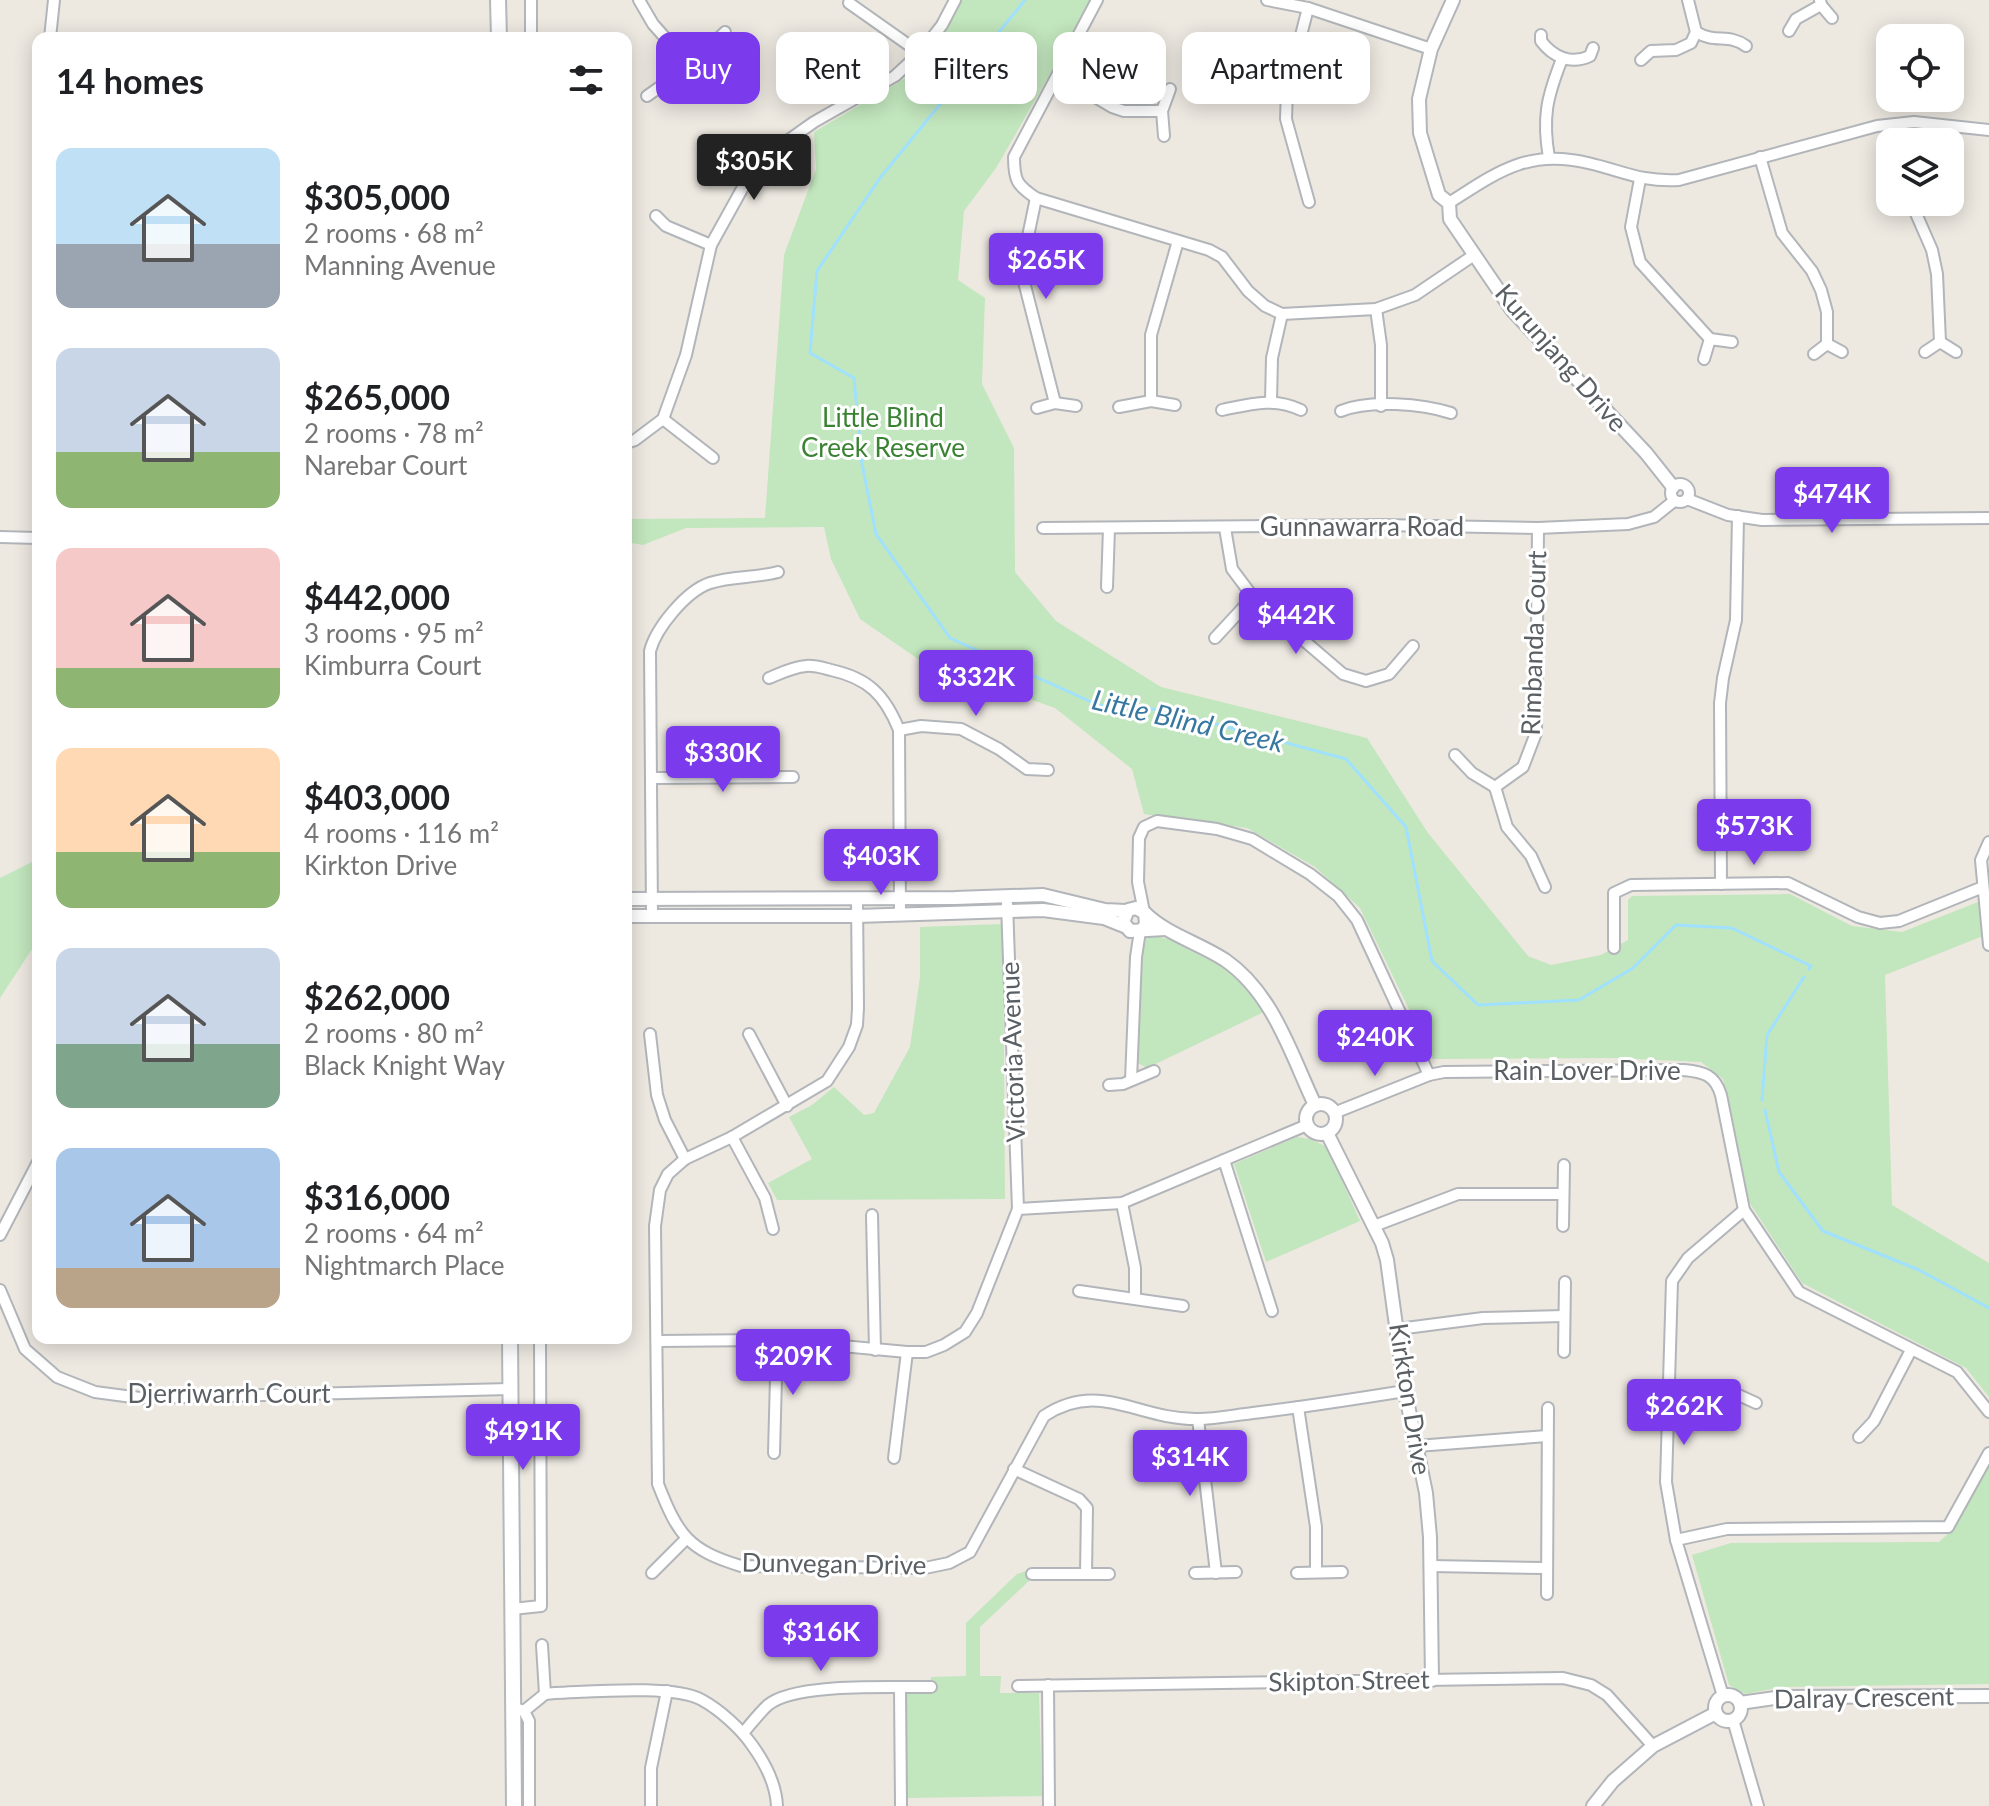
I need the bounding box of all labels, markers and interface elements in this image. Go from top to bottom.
map controls [1876,24,1964,216]
button: locate [1876,24,1964,112]
chip: Buy [656,32,760,104]
chip: Rent [776,32,889,104]
chip: Filters [905,32,1037,104]
chip: New [1053,32,1166,104]
chip: Apartment [1182,32,1370,104]
icon: filters [564,58,608,102]
text: 14 homes [56,60,204,101]
button: layers [1876,128,1964,216]
pin: $305K [698,134,810,202]
text: $305K [715,144,793,176]
text: $305,000 [304,176,450,217]
icon: home [120,180,216,276]
text: 2 rooms · 68 m² [304,217,484,249]
pin: $265K [990,233,1102,301]
text: $265K [1007,243,1085,275]
text: Manning Avenue [304,249,496,281]
street label: Kurunjang Drive [1489,277,1635,438]
text: $265,000 [304,376,450,417]
icon: home [120,380,216,476]
park label: Little Blind Creek Reserve [801,401,965,463]
text: 2 rooms · 78 m² [304,417,484,449]
text: Narebar Court [304,449,467,481]
pin: $474K [1776,467,1888,535]
text: $474K [1793,477,1871,509]
street label: Gunnawarra Road [1260,510,1464,542]
street label: Rimbanda Court [1514,549,1552,736]
text: $442,000 [304,576,450,617]
icon: home [120,580,216,676]
pin: $442K [1240,588,1352,656]
text: $442K [1257,598,1335,630]
text: 3 rooms · 95 m² [304,617,484,649]
text: Kimburra Court [304,649,481,681]
pin: $332K [920,650,1032,718]
text: $332K [937,660,1015,692]
water label: Little Blind Creek [1089,681,1288,759]
pin: $330K [667,726,779,794]
text: $330K [684,736,762,768]
text: $403,000 [304,776,450,817]
icon: home [120,780,216,876]
pin: $573K [1698,799,1810,867]
text: $573K [1715,809,1793,841]
text: 4 rooms · 116 m² [304,817,499,849]
pin: $403K [825,829,937,897]
text: $403K [842,839,920,871]
text: Kirkton Drive [304,849,457,881]
street label: Victoria Avenue [993,961,1031,1143]
text: $262,000 [304,976,450,1017]
icon: home [120,980,216,1076]
pin: $240K [1319,1010,1431,1078]
text: 2 rooms · 80 m² [304,1017,484,1049]
text: $240K [1336,1020,1414,1052]
text: Black Knight Way [304,1049,505,1081]
street label: Rain Lover Drive [1493,1054,1681,1086]
text: $316,000 [304,1176,450,1217]
icon: home [120,1180,216,1276]
text: 2 rooms · 64 m² [304,1217,484,1249]
text: Nightmarch Place [304,1249,504,1281]
street label: Kirkton Drive [1383,1321,1439,1477]
pin: $209K [737,1329,849,1397]
text: $209K [754,1339,832,1371]
street label: Djerriwarrh Court [127,1377,331,1409]
pin: $262K [1628,1379,1740,1447]
text: $262K [1645,1389,1723,1421]
pin: $491K [467,1404,579,1472]
text: $491K [484,1414,562,1446]
pin: $314K [1134,1430,1246,1498]
text: $314K [1151,1440,1229,1472]
street label: Dunvegan Drive [741,1545,927,1581]
pin: $316K [765,1605,877,1673]
text: $316K [782,1615,860,1647]
street label: Skipton Street [1268,1663,1431,1697]
street label: Dalray Crescent [1773,1679,1955,1715]

